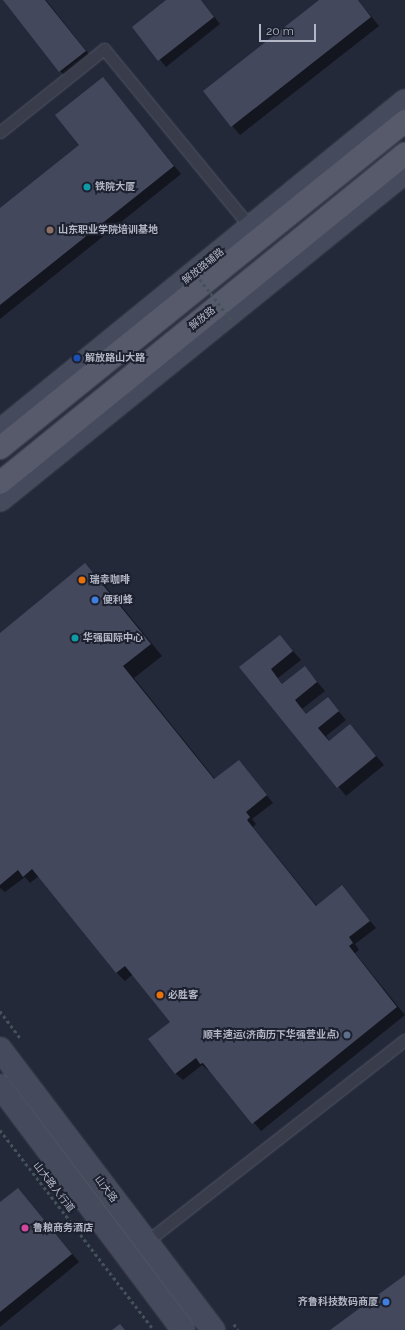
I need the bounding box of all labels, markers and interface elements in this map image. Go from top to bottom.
scale bar [261,16,318,42]
text: 20 m [266,24,294,38]
place label: 铁院大厦 [95,181,135,193]
marker: 铁院大厦 [82,182,92,192]
place label: 山东职业学院培训基地 [58,224,158,236]
marker: 山东职业学院培训基地 [45,225,55,235]
street label: 解放路辅路 [180,246,226,286]
street label: 解放路 [187,304,217,332]
place label: 解放路山大路 [85,352,145,364]
marker: 解放路山大路 [72,353,82,363]
place label: 瑞幸咖啡 [90,574,130,586]
marker: 瑞幸咖啡 [77,575,87,585]
place label: 便利蜂 [103,594,133,606]
marker: 便利蜂 [90,595,100,605]
place label: 华强国际中心 [83,632,143,644]
marker: 华强国际中心 [70,633,80,643]
place label: 必胜客 [168,989,198,1001]
marker: 必胜客 [155,990,165,1000]
place label: 顺丰速运(济南历下华强营业点) [203,1029,339,1041]
marker: 顺丰速运(济南历下华强营业点) [342,1030,352,1040]
street label: 山大路人行道 [31,1160,77,1214]
street label: 山大路 [92,1173,120,1205]
place label: 鲁粮商务酒店 [33,1222,93,1234]
marker: 鲁粮商务酒店 [20,1223,30,1233]
place label: 齐鲁科技数码商厦 [298,1296,378,1308]
marker: 齐鲁科技数码商厦 [381,1297,391,1307]

